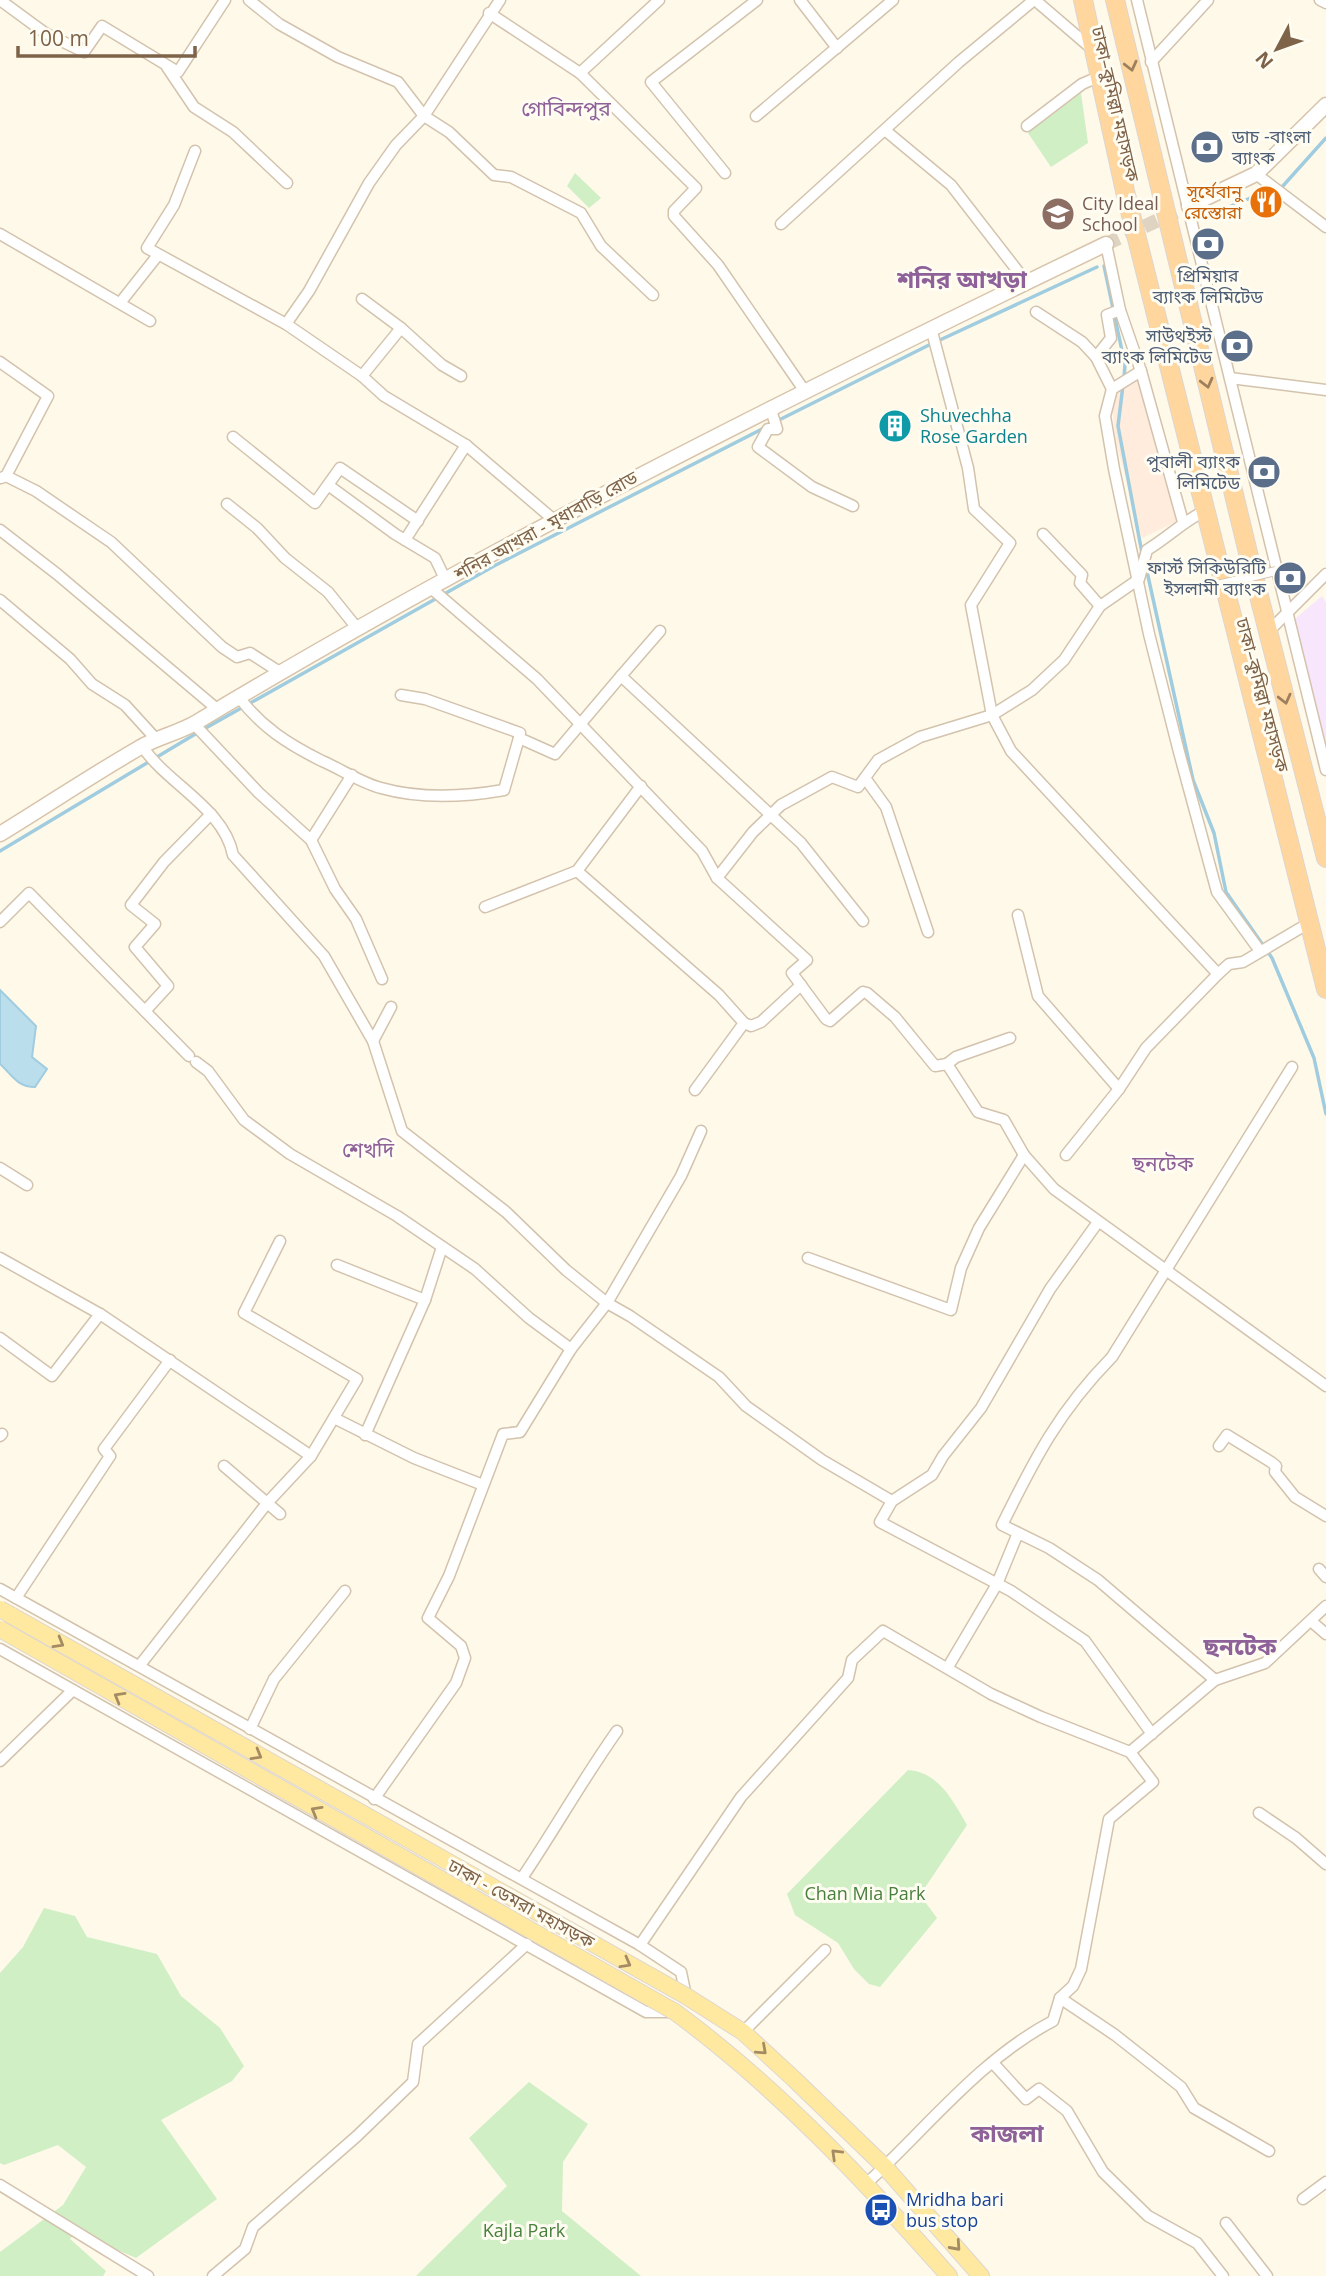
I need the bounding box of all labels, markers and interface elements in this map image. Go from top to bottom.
scale bar [18,14,194,58]
north arrow [1242,14,1312,84]
street label: ঢাকা–কুমিল্লা মহাসড়ক [1086,23,1146,184]
text: 100 m [28,24,89,52]
text: N [1249,46,1279,75]
one-way arrow [1123,60,1137,72]
district label: গোবিন্দপুর [521,94,611,122]
place label: ডাচ -বাংলা ব্যাংক [1231,124,1311,169]
bank icon: ডাচ -বাংলা ব্যাংক [1188,128,1226,166]
place label: সূর্যেবানু রেস্তোরা [1184,179,1244,224]
restaurant icon: সূর্যেবানু রেস্তোরা [1247,183,1285,221]
place label: City Ideal School [1082,191,1159,236]
school or university icon: City Ideal School [1039,195,1077,233]
bank icon: প্রিমিয়ার ব্যাংক লিমিটেড [1189,225,1227,263]
district label: শনির আখড়া [896,262,1028,295]
place label: প্রিমিয়ার ব্যাংক লিমিটেড [1152,263,1263,308]
place label: সাউথইস্ট ব্যাংক লিমিটেড [1101,323,1213,368]
bank icon: সাউথইস্ট ব্যাংক লিমিটেড [1218,327,1256,365]
one-way arrow [1199,377,1213,389]
place label: Shuvechha Rose Garden [920,403,1028,448]
building icon: Shuvechha Rose Garden [876,407,914,445]
place label: পুবালী ব্যাংক লিমিটেড [1146,449,1240,494]
bank icon: পুবালী ব্যাংক লিমিটেড [1245,453,1283,491]
street label: শনির আখরা - মৃধাবাড়ি রোড [449,465,642,586]
place label: ফার্স্ট সিকিউরিটি ইসলামী ব্যাংক [1146,555,1267,600]
bank icon: ফার্স্ট সিকিউরিটি ইসলামী ব্যাংক [1271,559,1309,597]
street label: ঢাকা–কুমিল্লা মহাসড়ক [1231,614,1295,775]
one-way arrow [1277,693,1291,705]
district label: শেখদি [342,1135,394,1163]
district label: ছনটেক [1131,1149,1195,1177]
district label: ছনটেক [1203,1629,1277,1662]
one-way arrow [52,1635,65,1648]
one-way arrow [113,1692,126,1705]
one-way arrow [250,1747,263,1760]
one-way arrow [311,1806,324,1819]
street label: ঢাকা - ডেমরা মহাসড়ক [443,1852,599,1954]
park label: Chan Mia Park [804,1881,926,1905]
one-way arrow [619,1955,632,1968]
one-way arrow [754,2042,767,2054]
district label: কাজলা [970,2116,1045,2149]
one-way arrow [831,2149,844,2162]
place label: Mridha bari bus stop [906,2187,1004,2232]
bus stop icon: Mridha bari bus stop [862,2191,900,2229]
park label: Kajla Park [483,2218,566,2242]
one-way arrow [948,2238,960,2251]

